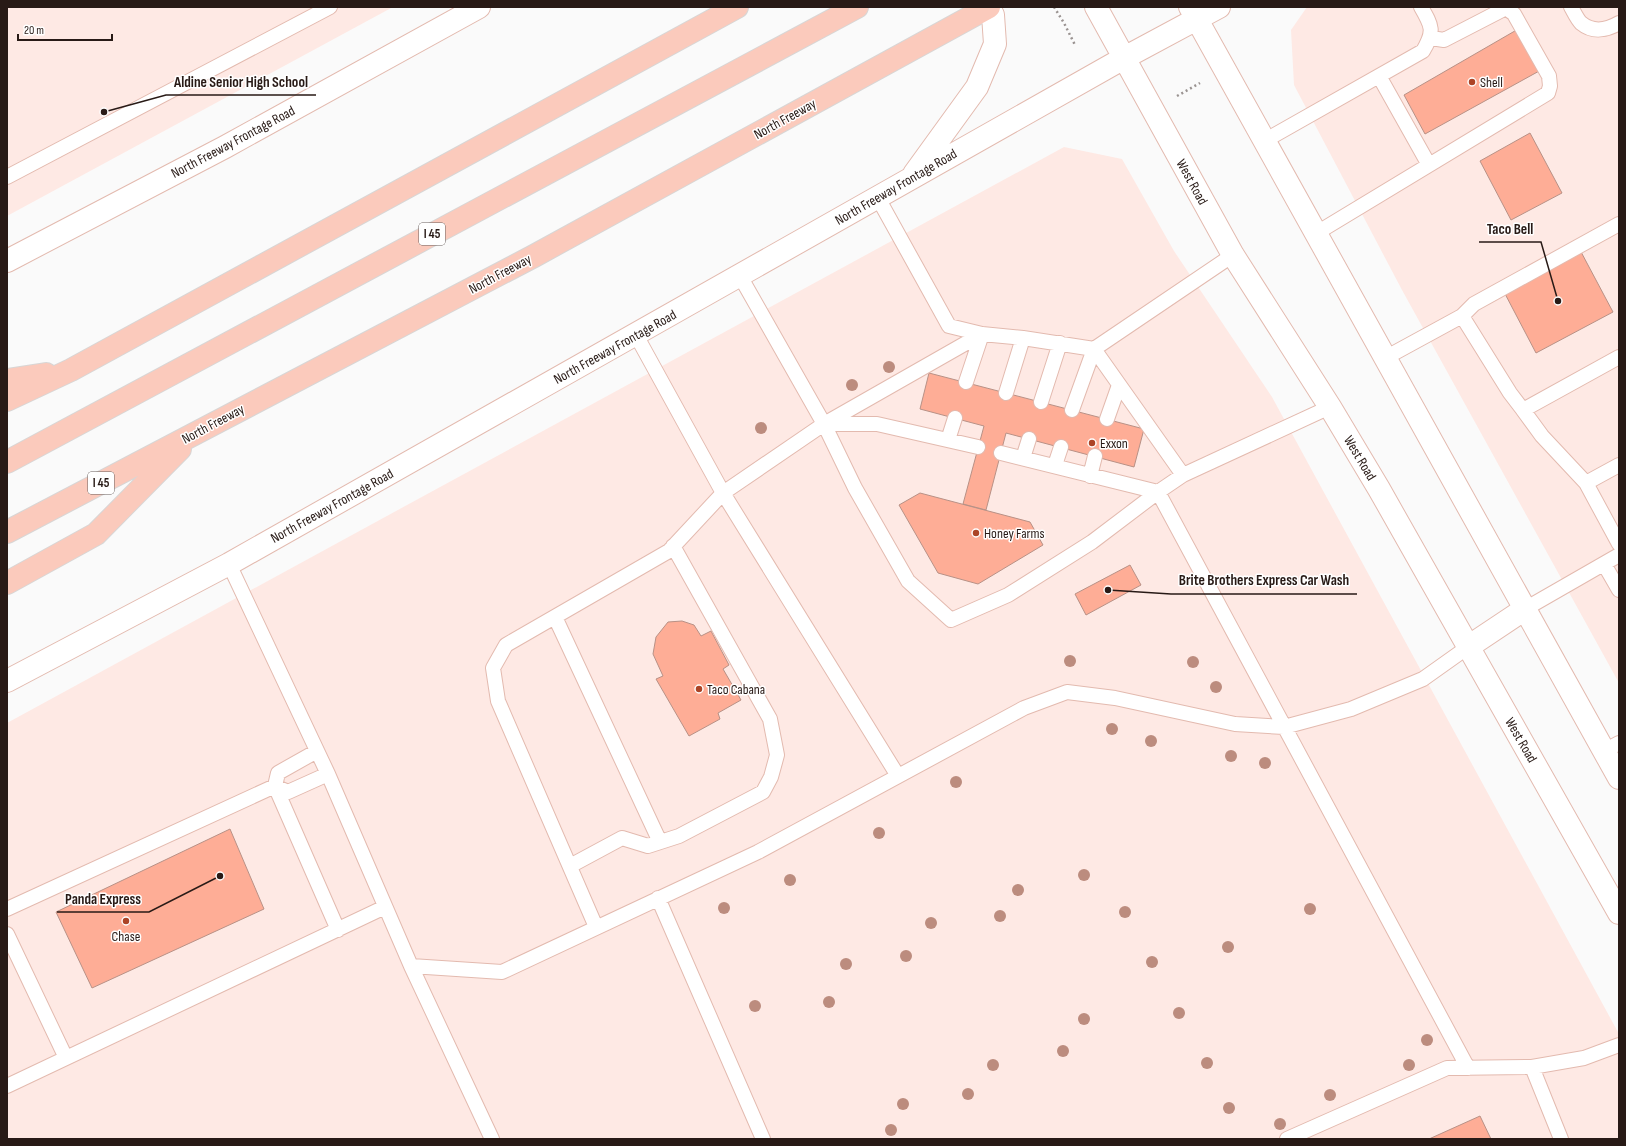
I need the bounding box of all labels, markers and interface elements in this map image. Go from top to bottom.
scale bar [18,16,112,42]
text: 20 m [24,23,44,38]
callout: Aldine Senior High School [166,68,316,95]
text: Aldine Senior High School [173,73,308,92]
place label: Shell [1480,74,1503,91]
marker: Shell [1467,77,1477,87]
street label: North Freeway [751,95,820,143]
street label: North Freeway Frontage Road [168,102,298,182]
street label: North Freeway Frontage Road [832,145,960,229]
street label: West Road [1173,156,1211,208]
callout: Taco Bell [1479,215,1541,242]
text: Taco Bell [1487,220,1533,239]
road number: I 45 [419,223,445,245]
street label: North Freeway [466,250,535,298]
street label: North Freeway Frontage Road [551,306,680,388]
street label: North Freeway [179,400,248,448]
street label: West Road [1340,432,1380,484]
place label: Exxon [1100,435,1128,452]
marker: Exxon [1087,438,1097,448]
street label: North Freeway Frontage Road [268,465,397,547]
road number: I 45 [88,472,114,494]
place label: Honey Farms [984,525,1045,542]
marker: Honey Farms [971,528,981,538]
callout: Brite Brothers Express Car Wash [1171,567,1357,594]
text: Brite Brothers Express Car Wash [1179,571,1349,590]
place label: Taco Cabana [707,681,765,698]
marker: Taco Cabana [694,684,704,694]
street label: West Road [1501,714,1541,766]
callout: Panda Express [57,885,149,912]
text: Panda Express [65,890,141,909]
marker: Chase [121,916,131,926]
place label: Chase [112,928,140,945]

